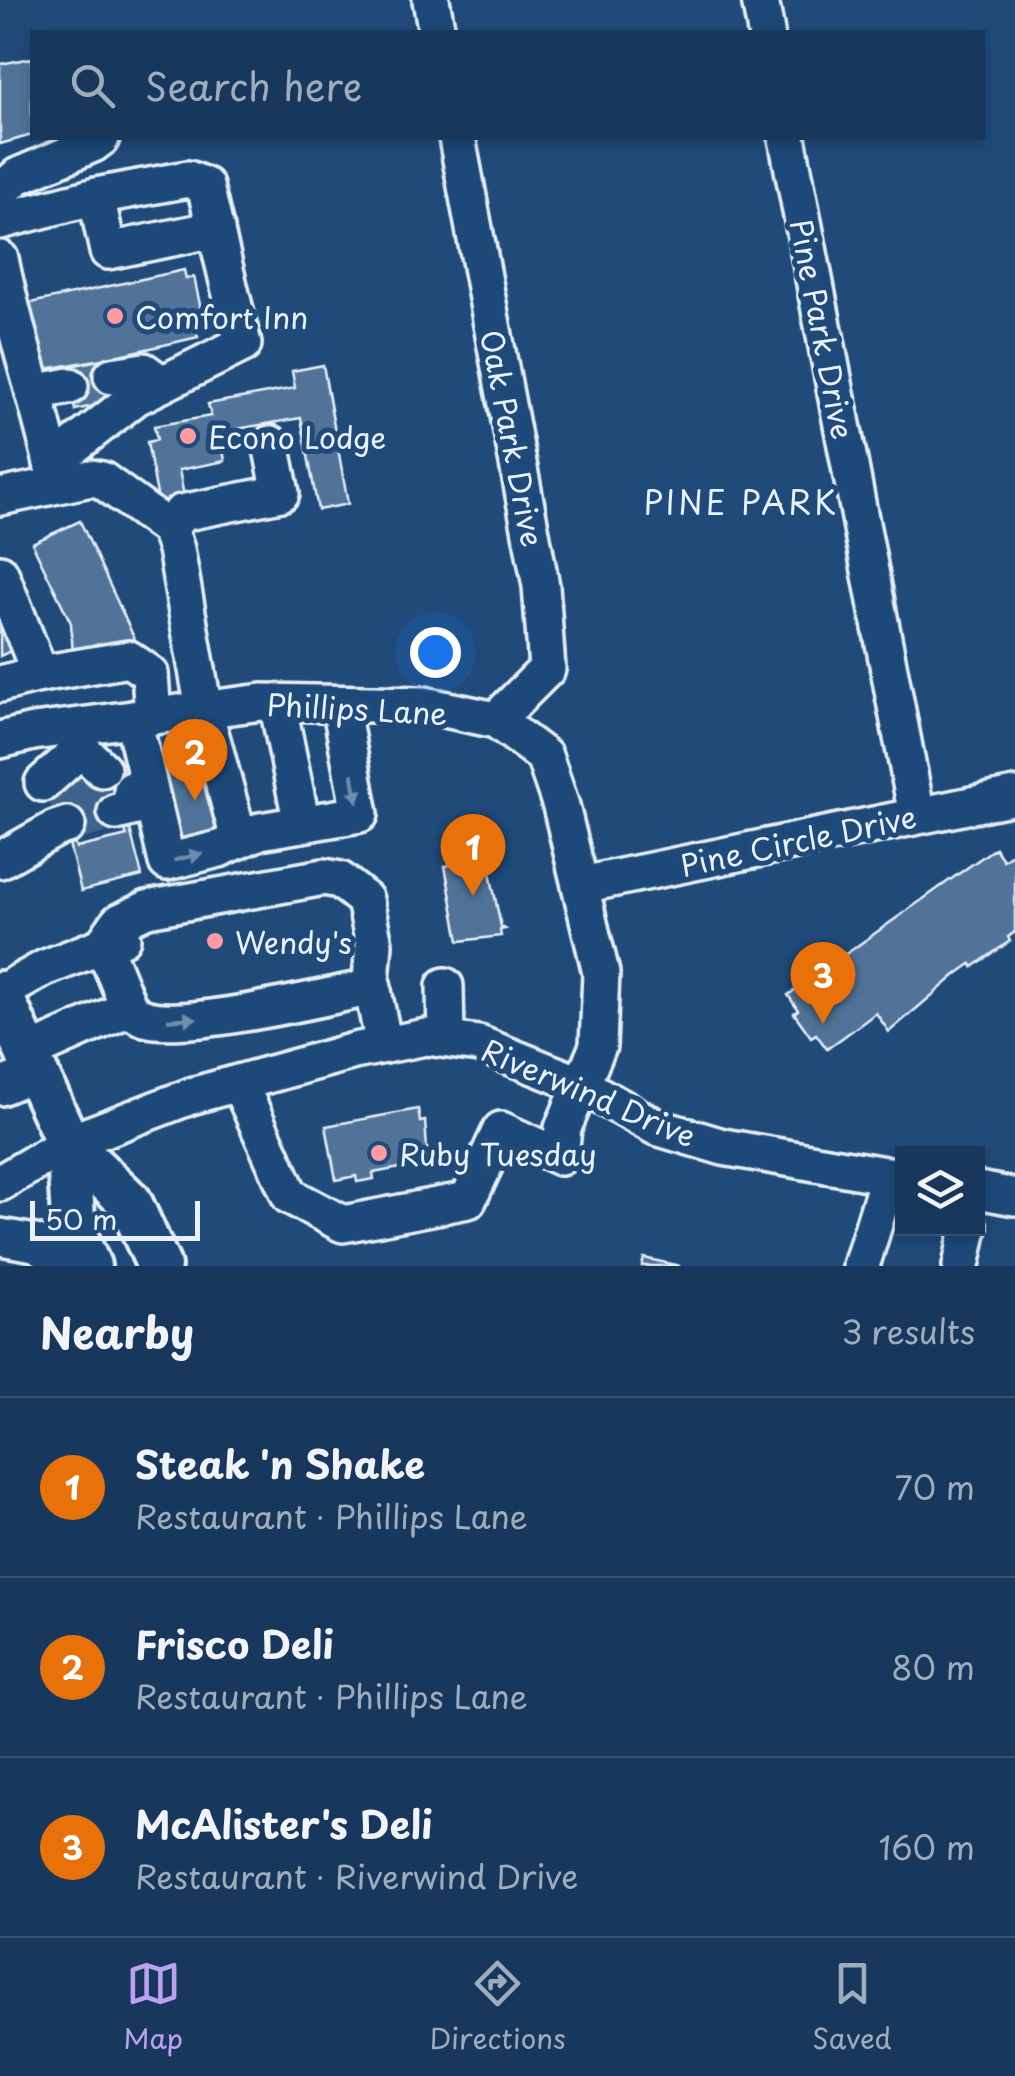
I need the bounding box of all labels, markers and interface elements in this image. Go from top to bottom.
search box [30,30,985,140]
text: Search here [145,57,362,114]
icon: search [65,58,120,113]
street label: Pine Park Drive [780,215,866,443]
place label: Comfort Inn [135,294,308,339]
marker: Comfort Inn [104,305,126,327]
street label: Oak Park Drive [470,326,556,550]
place label: Econo Lodge [208,414,386,459]
marker: Econo Lodge [177,425,199,447]
district label: PINE PARK [643,478,839,526]
your location [410,627,461,678]
street label: Phillips Lane [266,681,448,735]
pin: 2 [162,718,228,801]
one-way arrow [348,772,363,804]
street label: Pine Circle Drive [676,793,920,887]
pin: 1 [440,814,506,896]
one-way arrow [173,849,204,864]
place label: Wendy's [235,919,352,964]
marker: Wendy's [204,930,226,952]
pin: 3 [790,942,856,1024]
one-way arrow [166,1011,198,1027]
street label: Riverwind Drive [475,1027,703,1157]
place label: Ruby Tuesday [399,1131,597,1176]
marker: Ruby Tuesday [368,1142,390,1164]
map controls [895,1146,985,1236]
button: layers [895,1146,985,1236]
scale bar [30,1196,200,1240]
text: 50 m [45,1197,118,1240]
text: Nearby [40,1300,194,1363]
text: 3 results [841,1307,975,1355]
text: Steak 'n Shake [135,1435,425,1492]
text: 1 [65,1463,80,1511]
text: 70 m [895,1463,975,1511]
text: Restaurant · Phillips Lane [135,1492,528,1540]
text: Frisco Deli [135,1615,334,1672]
text: 2 [61,1643,84,1691]
text: 80 m [891,1643,975,1691]
text: Restaurant · Phillips Lane [135,1672,528,1720]
text: McAlister's Deli [135,1795,433,1852]
text: 3 [62,1823,83,1871]
text: 160 m [879,1823,975,1871]
text: Restaurant · Riverwind Drive [135,1852,578,1900]
tab: Map [123,1956,183,2059]
tab: Directions [430,1956,566,2059]
tab: Saved [812,1956,892,2059]

